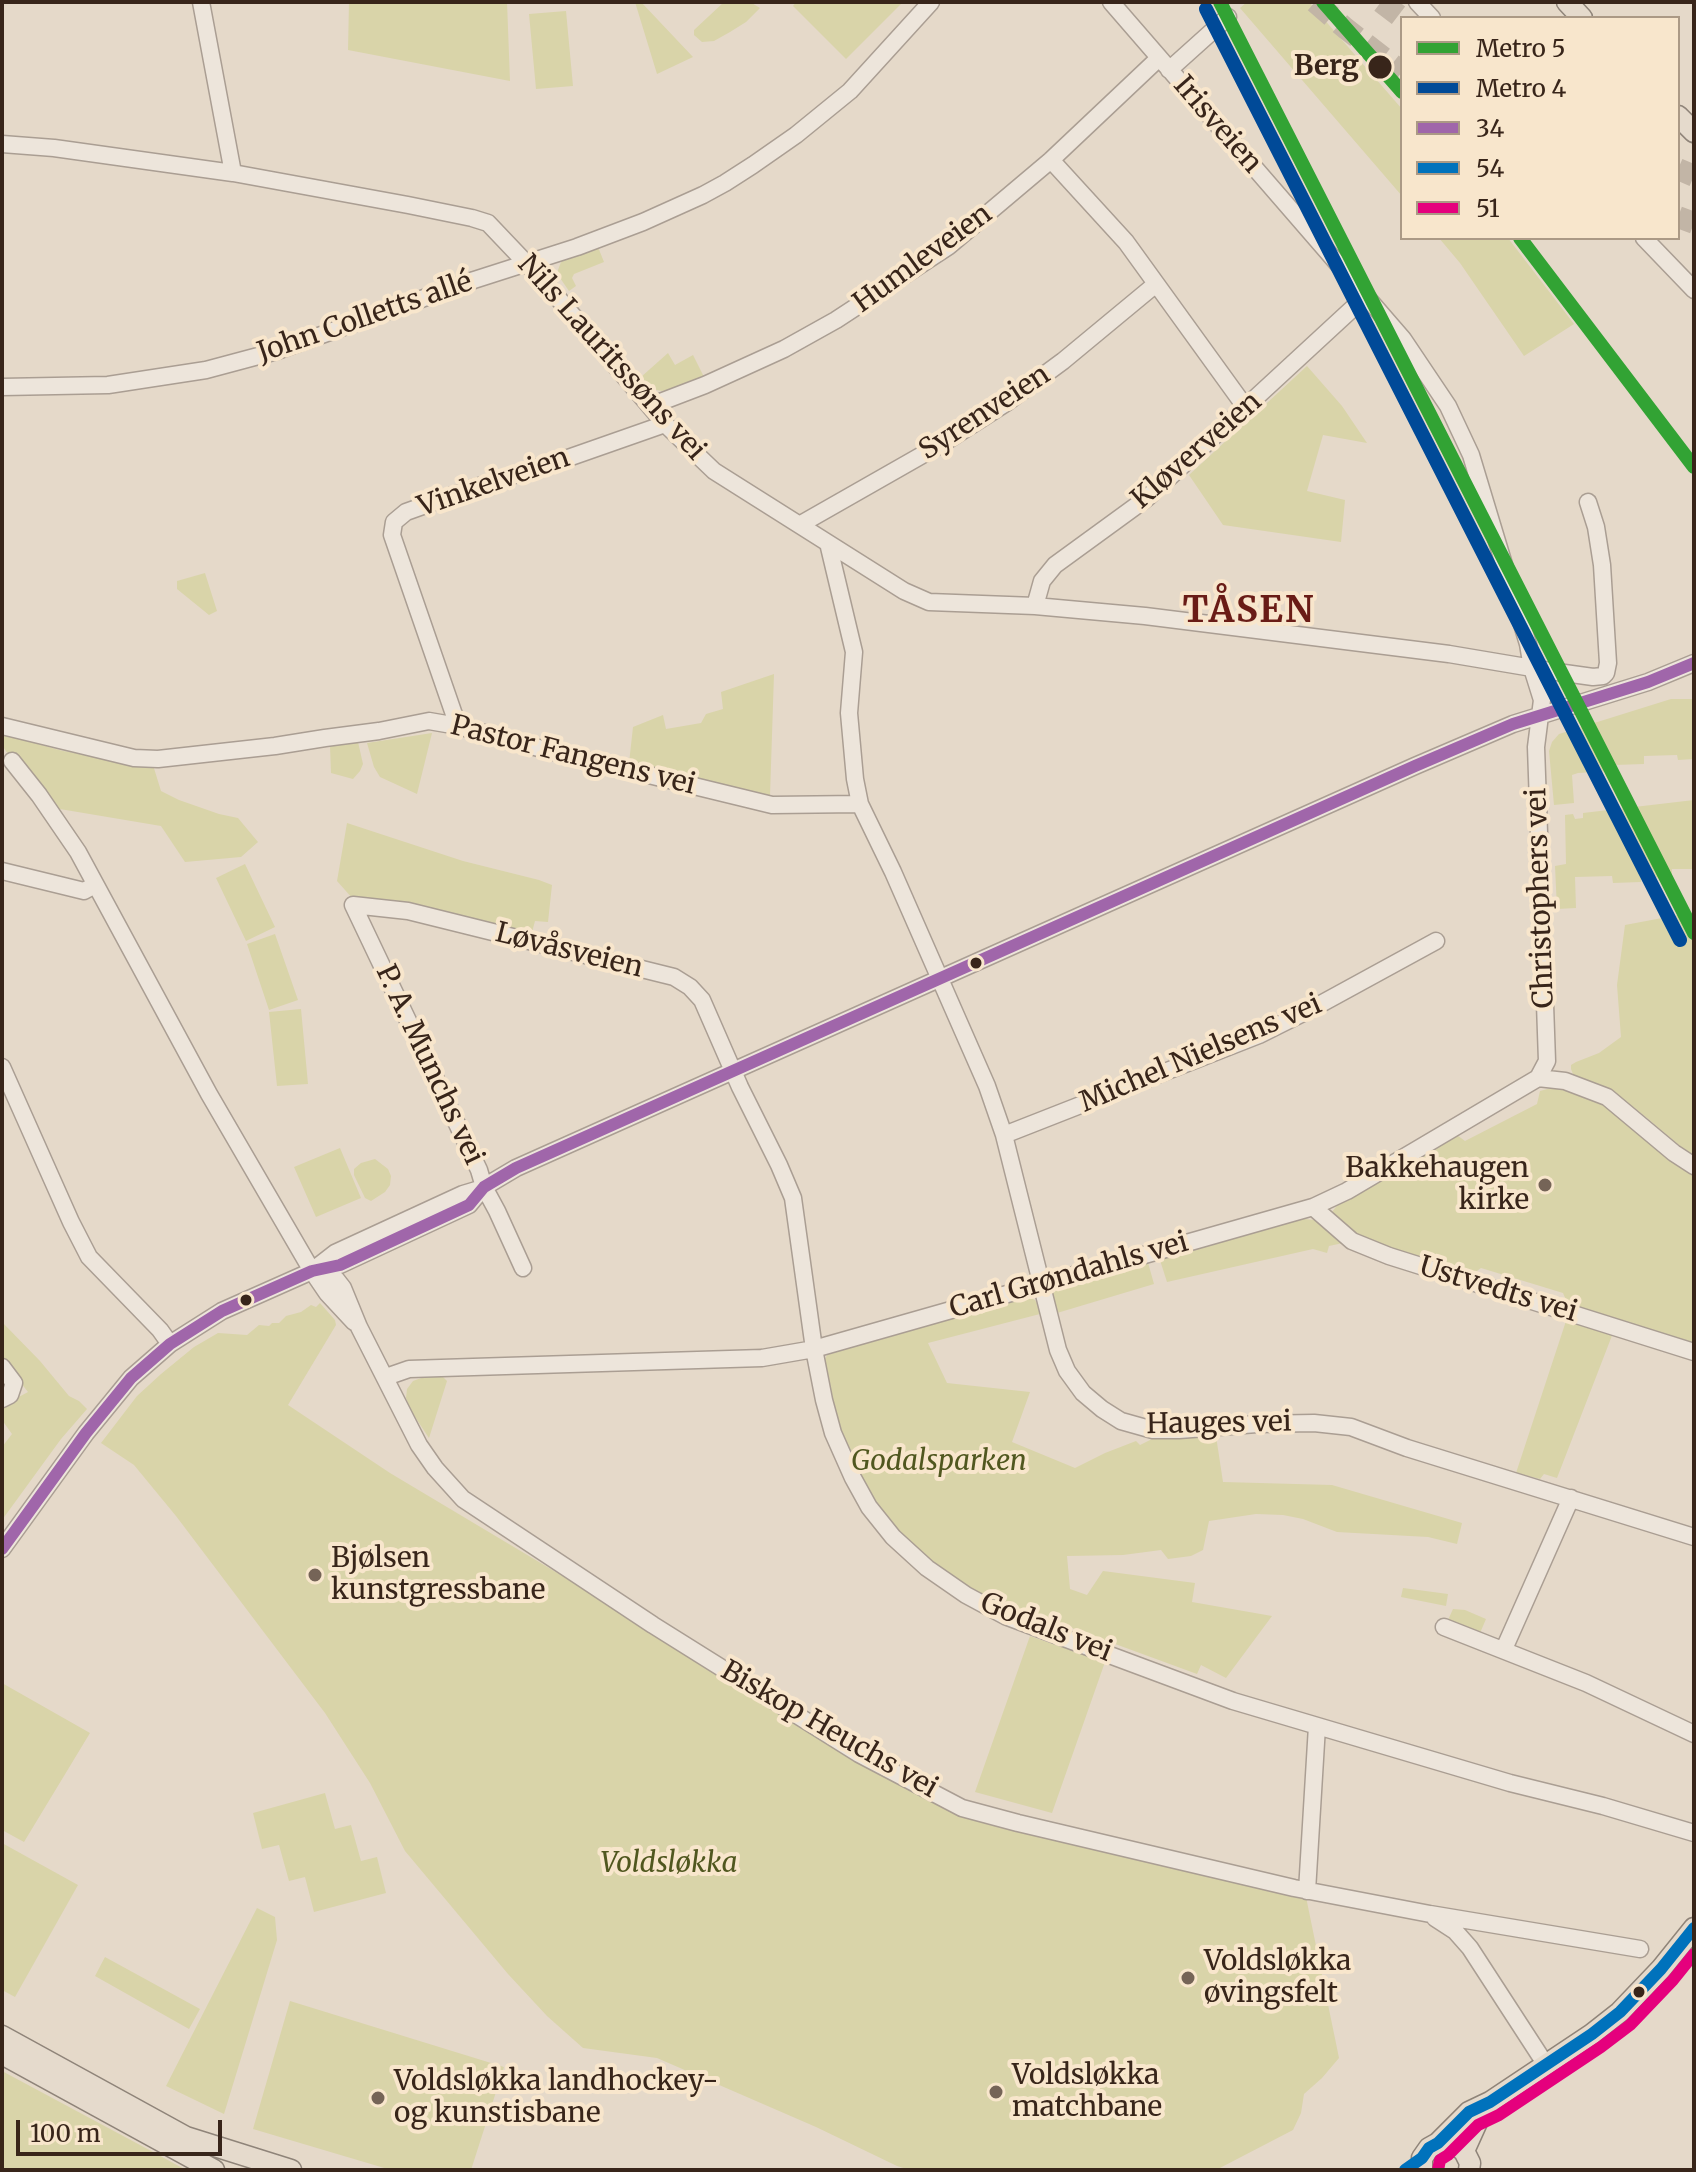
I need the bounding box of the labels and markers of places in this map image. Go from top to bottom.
place label: Berg [1294,50,1359,84]
marker: Berg [1366,53,1394,81]
unlabelled marker [968,955,984,971]
place label: Bakkehaugen kirke [1345,1152,1529,1218]
marker: Bakkehaugen kirke [1536,1176,1554,1194]
unlabelled marker [238,1292,254,1308]
place label: Bjølsen kunstgressbane [331,1542,545,1608]
marker: Bjølsen kunstgressbane [306,1566,324,1584]
place label: Voldsløkka øvingsfelt [1204,1945,1351,2011]
marker: Voldsløkka øvingsfelt [1179,1969,1197,1987]
unlabelled marker [1631,1984,1647,2000]
place label: Voldsløkka matchbane [1012,2059,1162,2125]
place label: Voldsløkka landhockey- og kunstisbane [394,2065,719,2131]
marker: Voldsløkka matchbane [987,2083,1005,2101]
marker: Voldsløkka landhockey- og kunstisbane [369,2089,387,2107]

